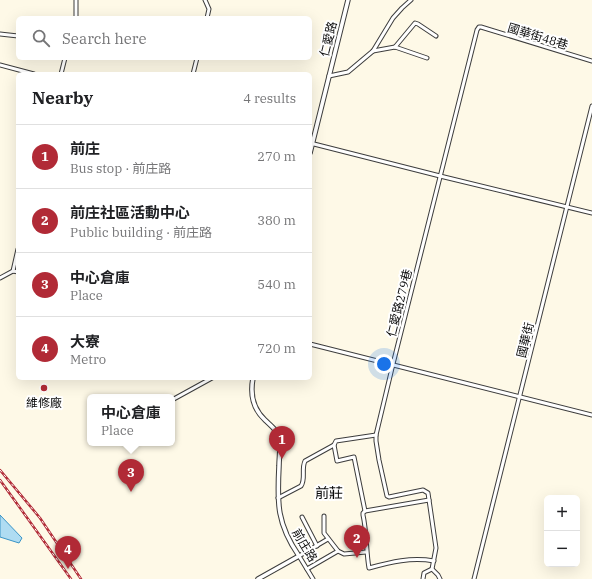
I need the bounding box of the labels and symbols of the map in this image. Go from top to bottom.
street label: 仁愛路 [316,20,340,58]
street label: 國華街48巷 [506,20,570,52]
street label: 仁愛路279巷 [383,267,415,339]
street label: 國華街 [513,321,537,359]
your location [374,354,394,374]
marker: 維修廠 [39,383,49,393]
place label: 維修廠 [26,395,62,410]
pin: 1 [269,426,295,459]
pin: 3 [118,459,144,492]
district label: 前莊 [315,484,343,502]
pin: 2 [344,525,370,558]
street label: 前庄路 [289,526,321,564]
pin: 4 [55,536,81,569]

